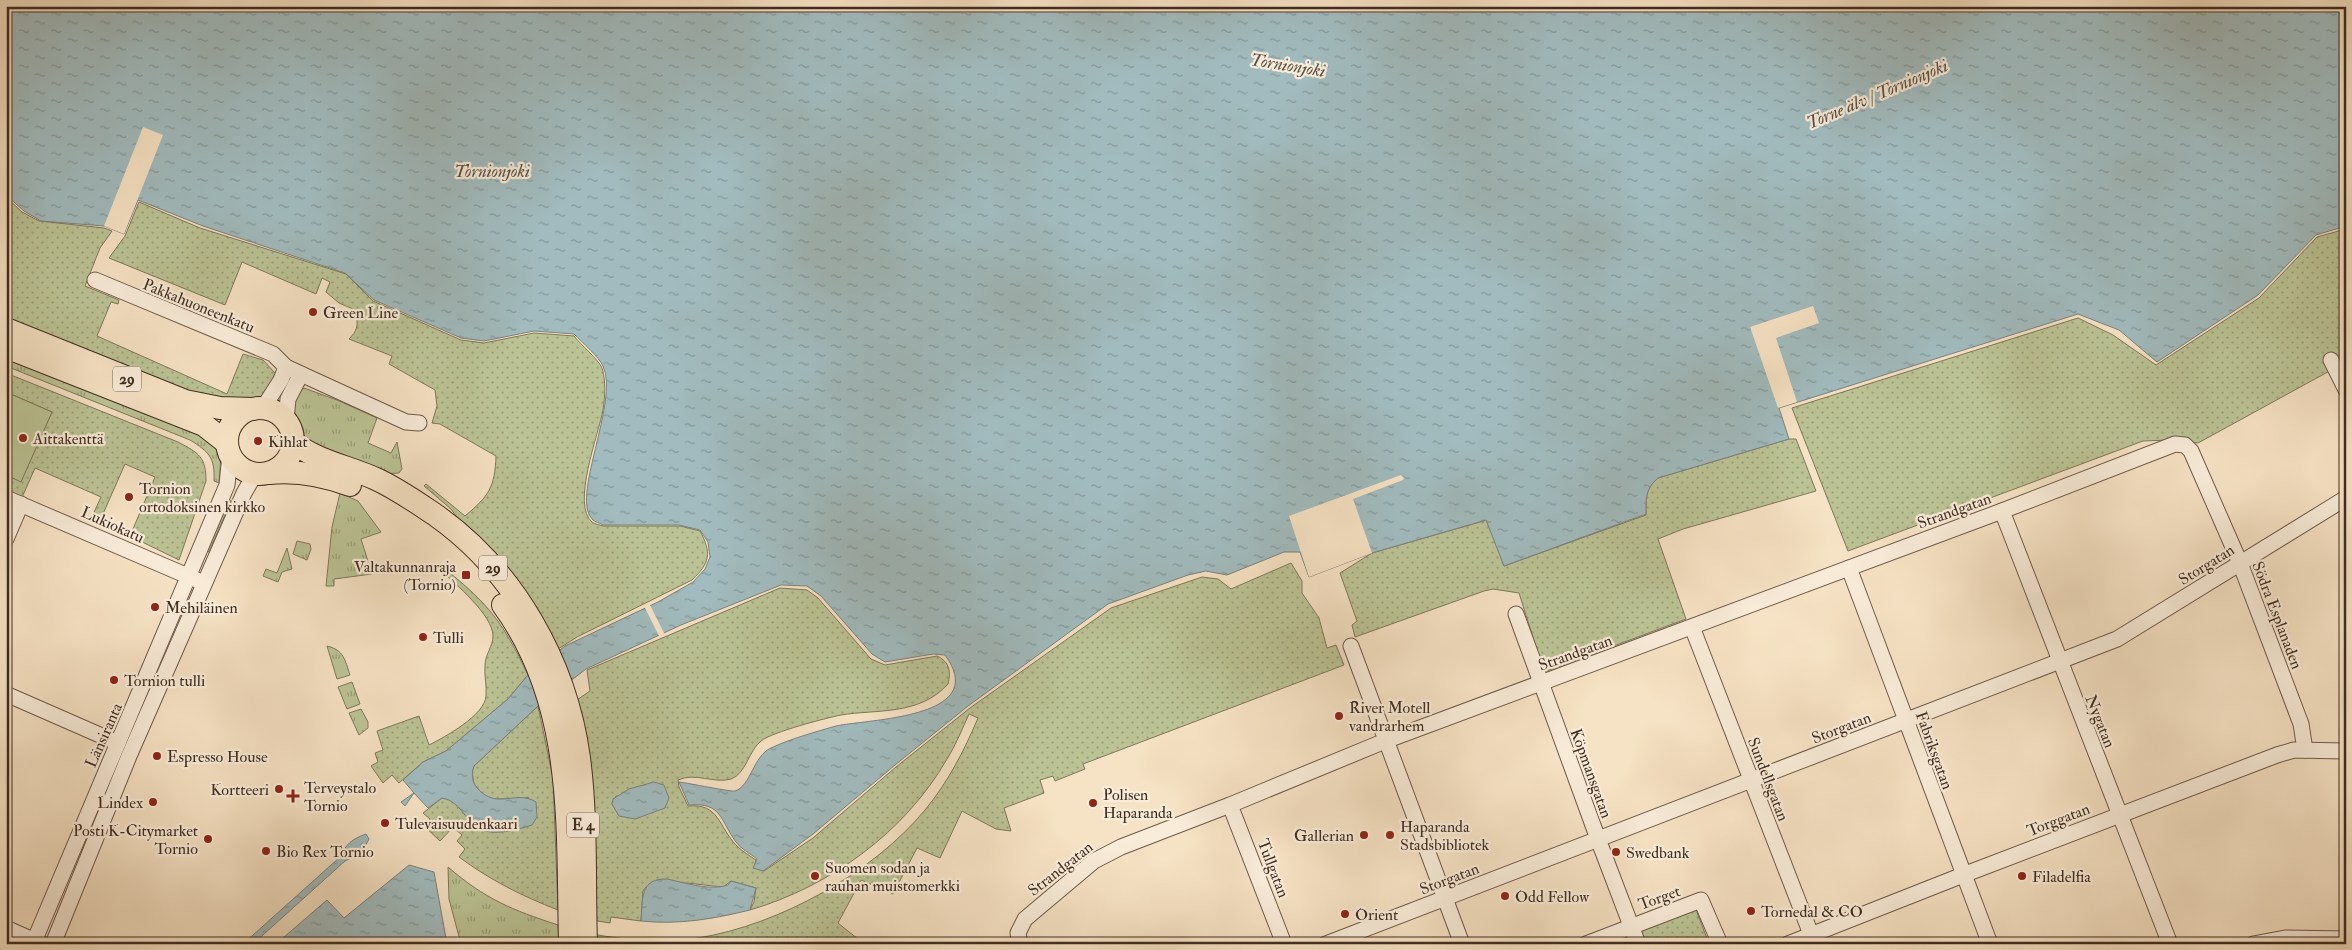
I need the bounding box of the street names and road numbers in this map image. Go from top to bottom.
street label: Pakkahuoneenkatu [140,274,257,337]
road number: 29 [113,366,141,392]
street label: Strandgatan [1915,488,1994,534]
street label: Lukiokatu [78,502,147,548]
street label: Storgatan [2175,540,2238,590]
road number: 29 [479,556,507,580]
street label: Södra Esplanaden [2246,559,2307,672]
street label: Strandgatan [1536,630,1615,676]
street label: Nygatan [2080,692,2120,751]
street label: Länsiranta [81,700,127,771]
street label: Storgatan [1809,707,1874,748]
street label: Fabriksgatan [1911,709,1957,792]
street label: Köpmansgatan [1565,726,1617,821]
street label: Sundellsgatan [1743,735,1793,824]
street label: Torggatan [2024,799,2093,841]
road number: E 4 [567,812,599,838]
street label: Tullgatan [1253,836,1293,900]
street label: Strandgatan [1024,837,1097,900]
street label: Storgatan [1417,858,1482,899]
street label: Torget [1636,881,1683,915]

